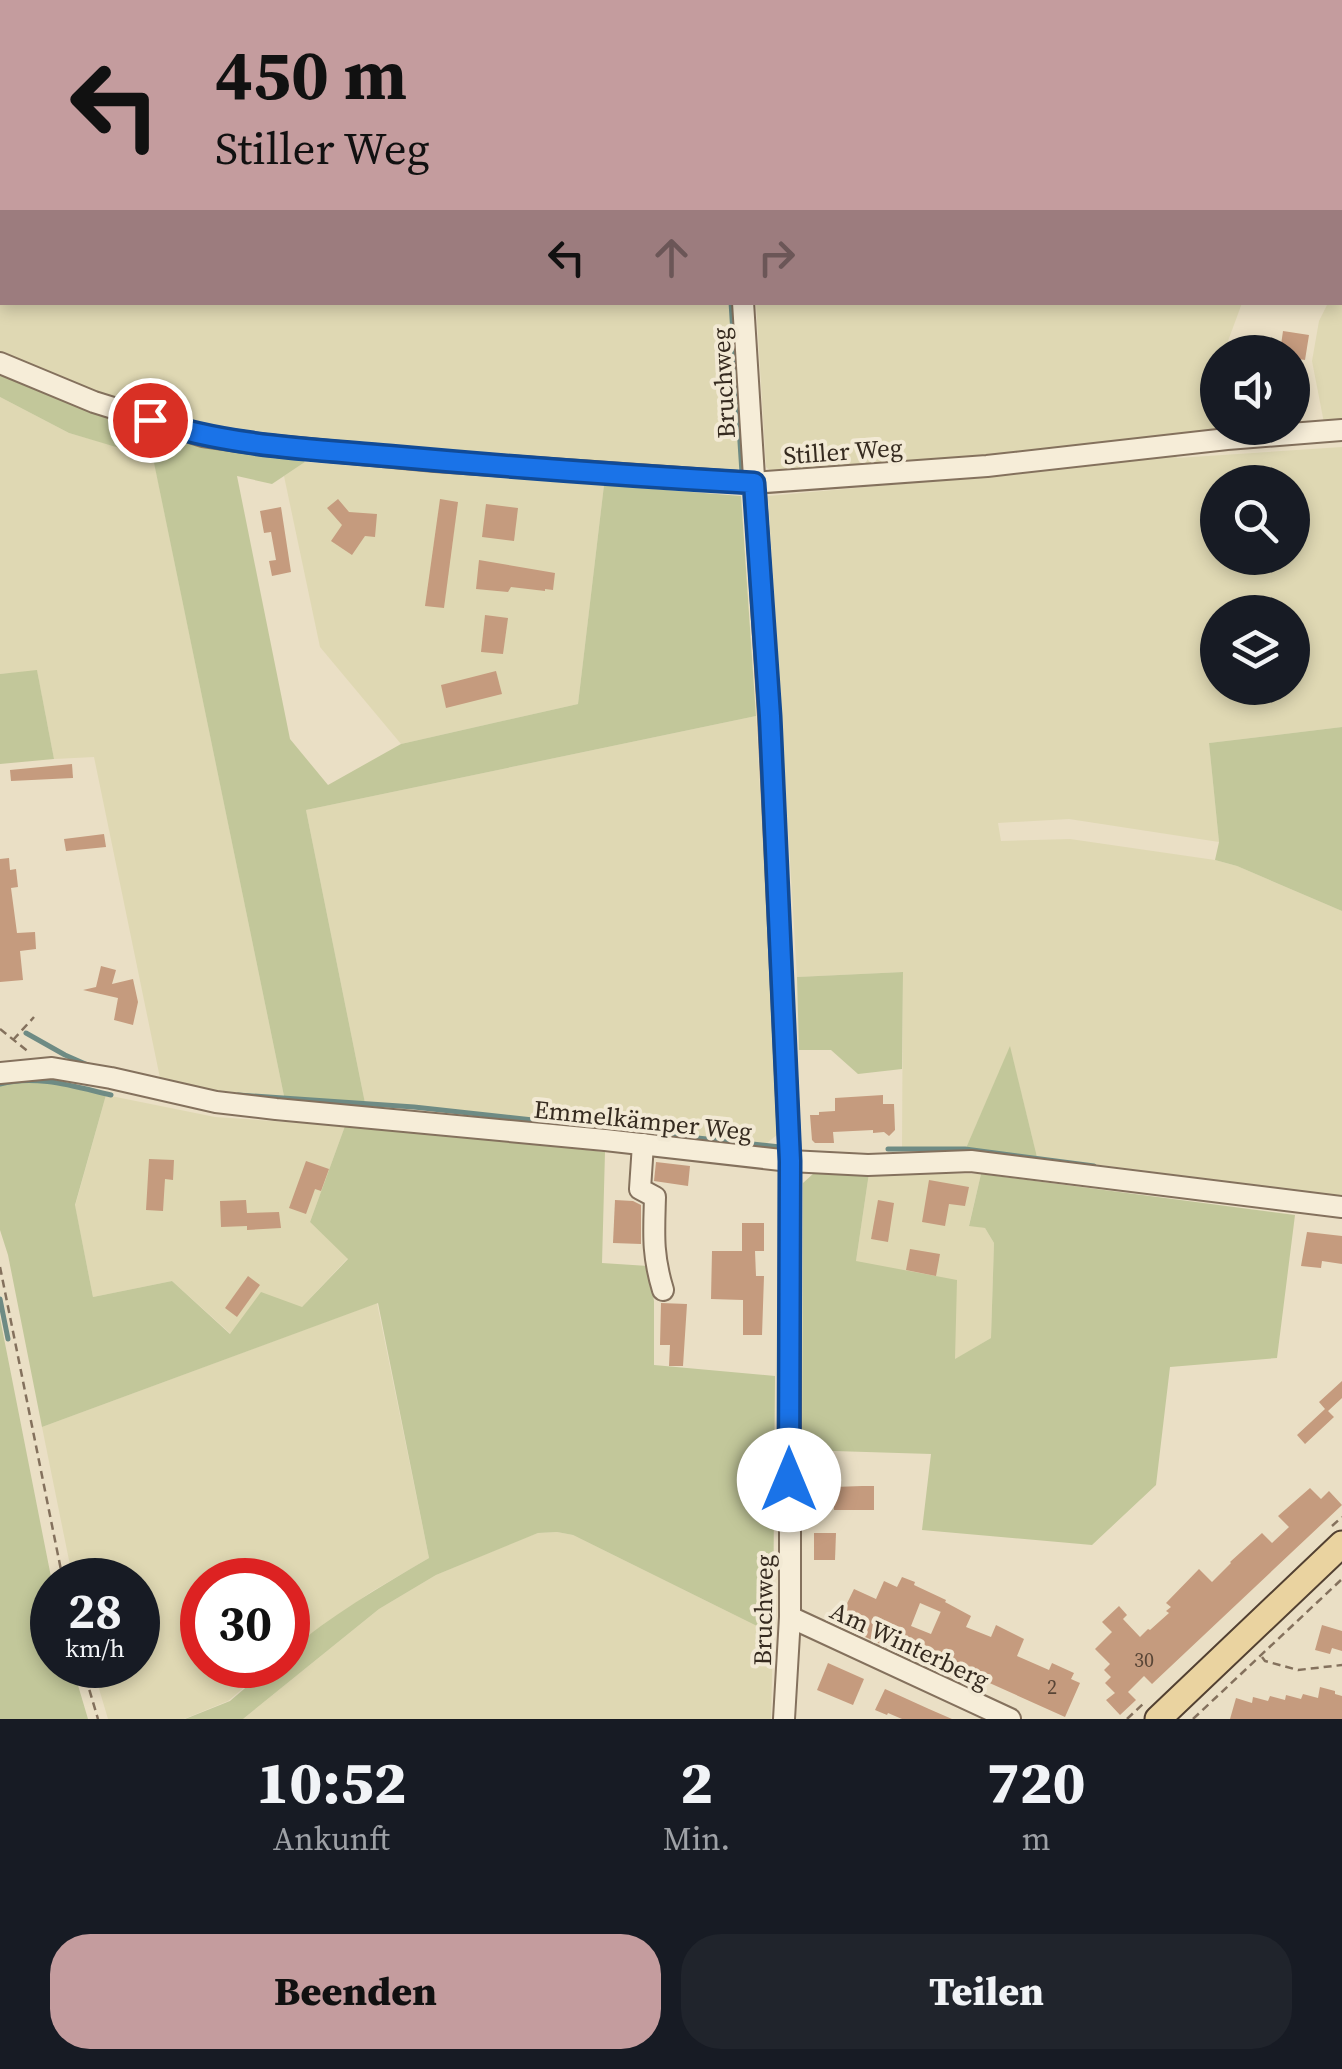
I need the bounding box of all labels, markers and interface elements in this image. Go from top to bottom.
text: 450 m [215,26,407,122]
icon: left [50,40,180,170]
text: Stiller Weg [215,117,430,179]
icon: left [539,230,594,285]
icon: ahead [644,230,699,285]
icon: right [749,230,804,285]
street label: Bruchweg [703,327,743,439]
map controls [1200,335,1310,705]
button: sound [1200,335,1310,445]
pin [108,378,193,463]
icon: arrive [123,393,178,448]
street label: Stiller Weg [782,430,904,472]
button: search [1200,465,1310,575]
button: layers [1200,595,1310,705]
street label: Emmelkämper Weg [532,1092,754,1148]
position arrow [737,1428,841,1532]
street label: Bruchweg [745,1554,781,1666]
speed limit sign: 30 [180,1558,310,1688]
text: 28 [68,1576,122,1645]
street label: Am Winterberg [825,1593,995,1697]
text: km/h [65,1631,125,1665]
house number: 30 [1134,1646,1154,1674]
house number: 2 [1047,1673,1057,1701]
text: 10:52 [256,1741,407,1823]
text: 2 [680,1741,713,1823]
text: 720 [987,1741,1086,1823]
text: Ankunft [273,1817,390,1861]
text: Min. [663,1817,730,1861]
text: m [1022,1817,1051,1861]
button: Beenden [50,1934,661,2049]
button: Teilen [681,1934,1292,2049]

